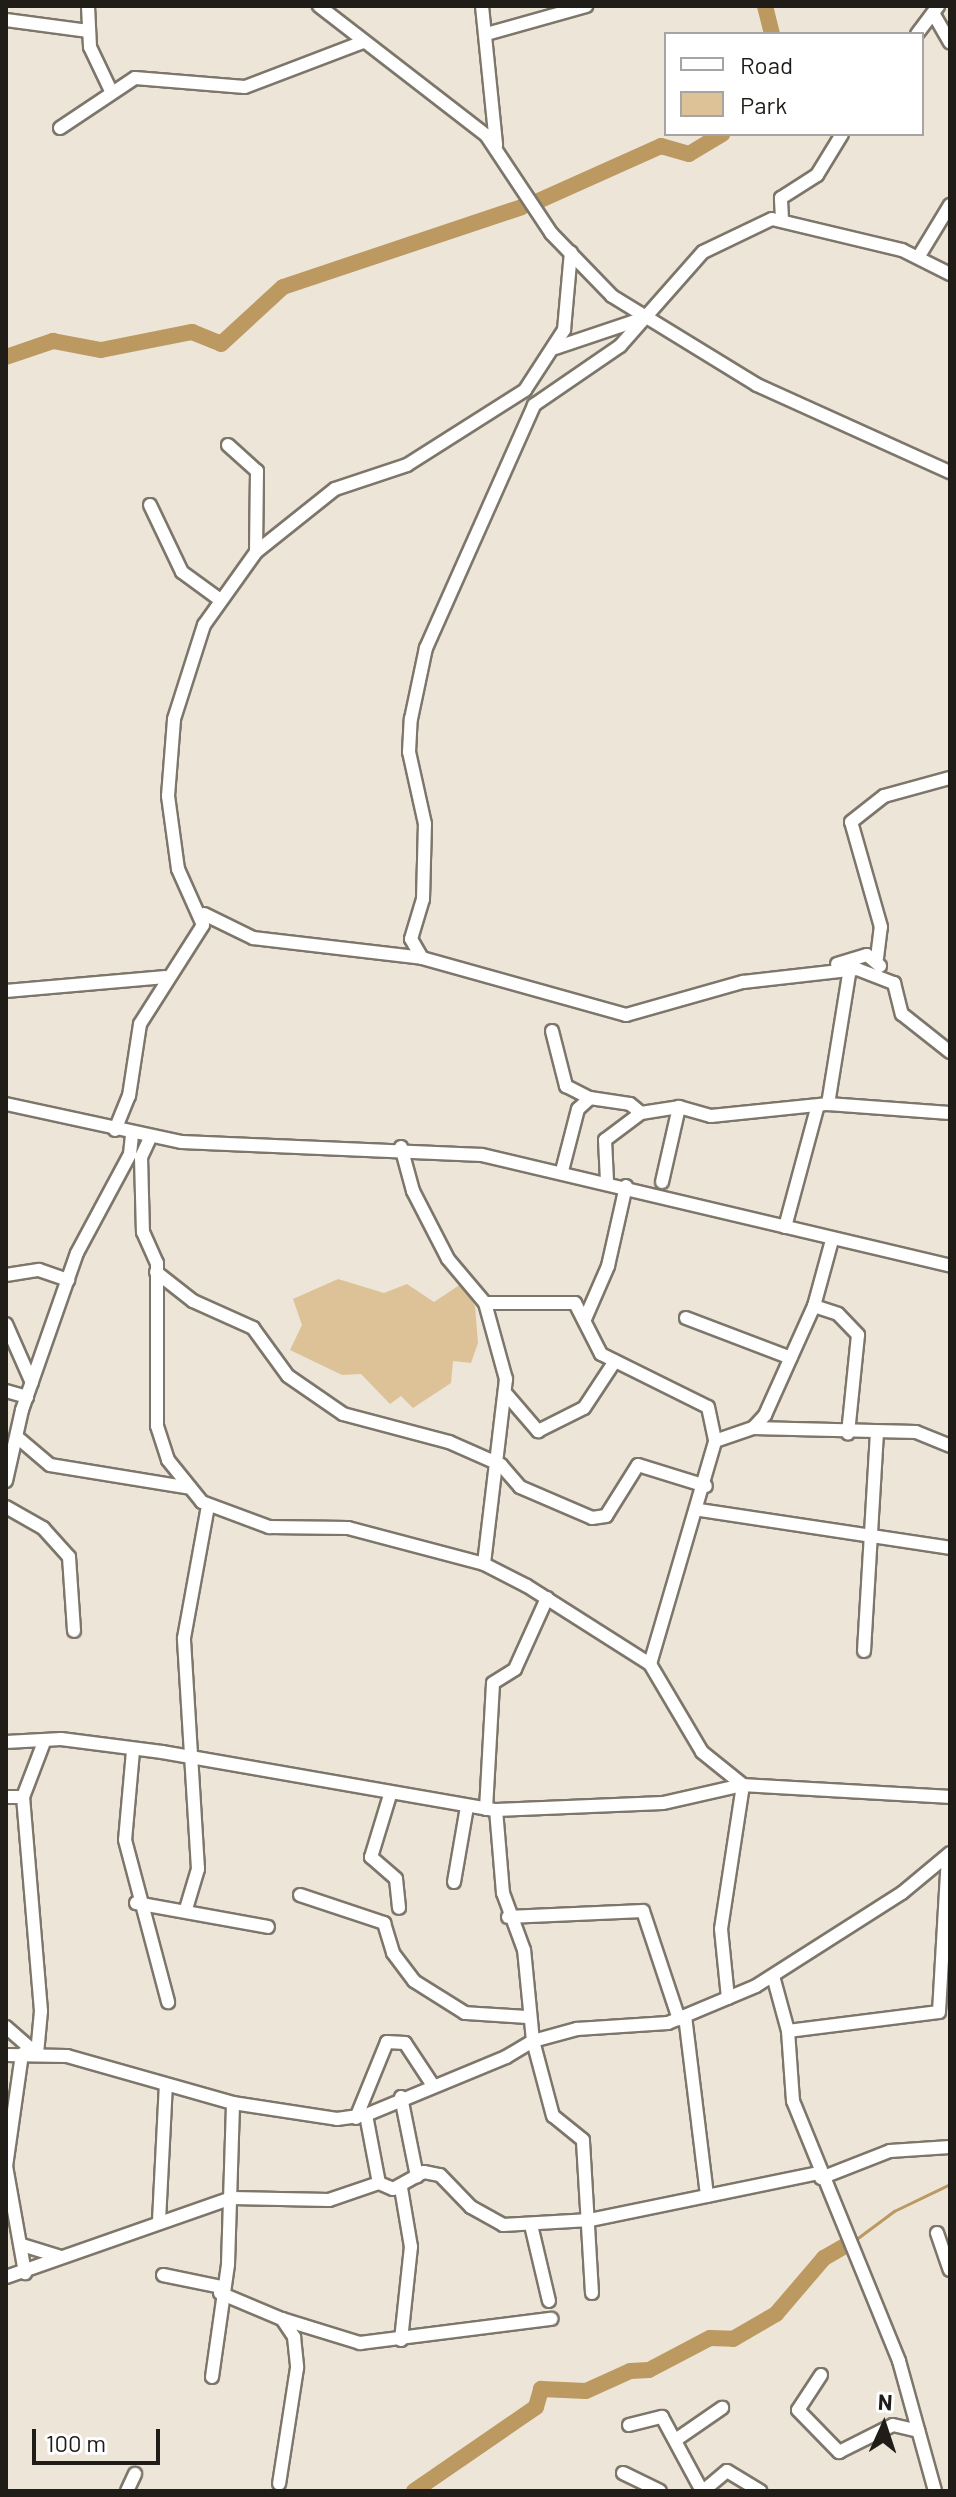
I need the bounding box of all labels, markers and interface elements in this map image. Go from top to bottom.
legend [664,32,924,136]
text: Road [740,50,793,79]
text: Park [740,90,787,119]
north arrow [844,2385,924,2465]
text: N [877,2388,893,2414]
scale bar [36,2413,164,2463]
text: 100 m [46,2428,106,2457]

